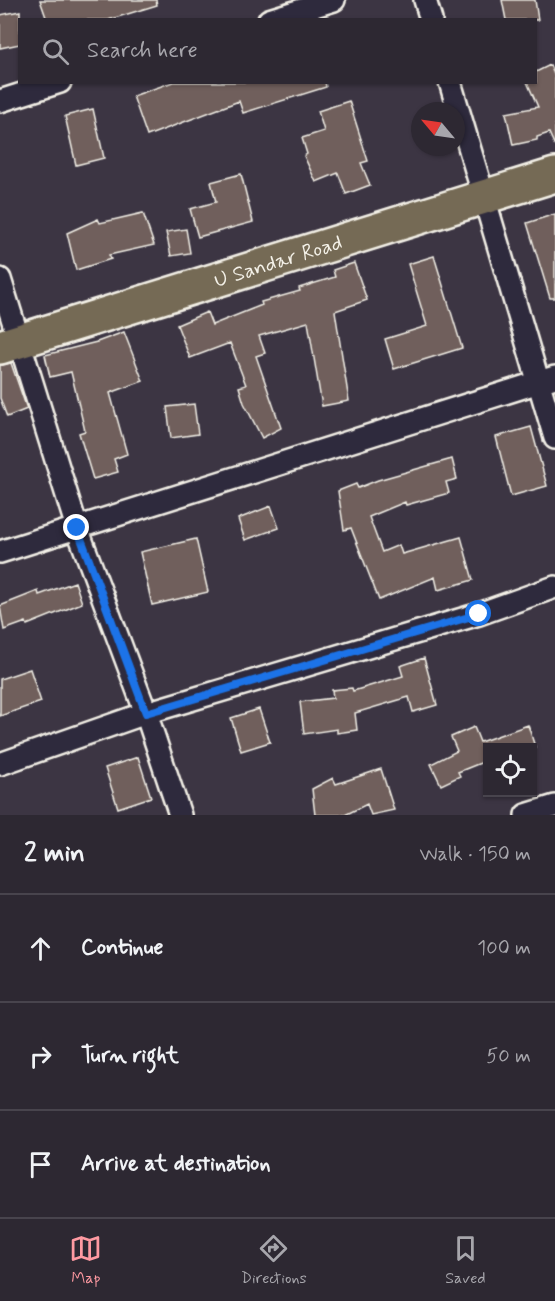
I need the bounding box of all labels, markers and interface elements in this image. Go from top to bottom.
search box [18,18,537,84]
icon: search [39,35,72,68]
text: Search here [87,37,198,65]
north arrow [411,102,465,156]
street label: U Sandar Road [211,229,346,295]
route end [63,514,89,540]
route start [465,600,491,626]
map controls [483,743,537,797]
button: locate [483,743,537,797]
text: 2 min [24,837,85,871]
text: Walk · 150 m [419,841,531,868]
icon: ahead [24,932,57,965]
text: Continue [81,934,163,962]
text: 100 m [477,935,531,962]
icon: right [24,1040,57,1073]
text: Turn right [81,1042,179,1070]
text: 50 m [486,1043,531,1070]
icon: arrive [24,1148,57,1181]
text: Arrive at destination [81,1150,271,1178]
tab: Map [69,1232,102,1289]
tab: Directions [241,1232,307,1289]
tab: Saved [445,1232,486,1289]

